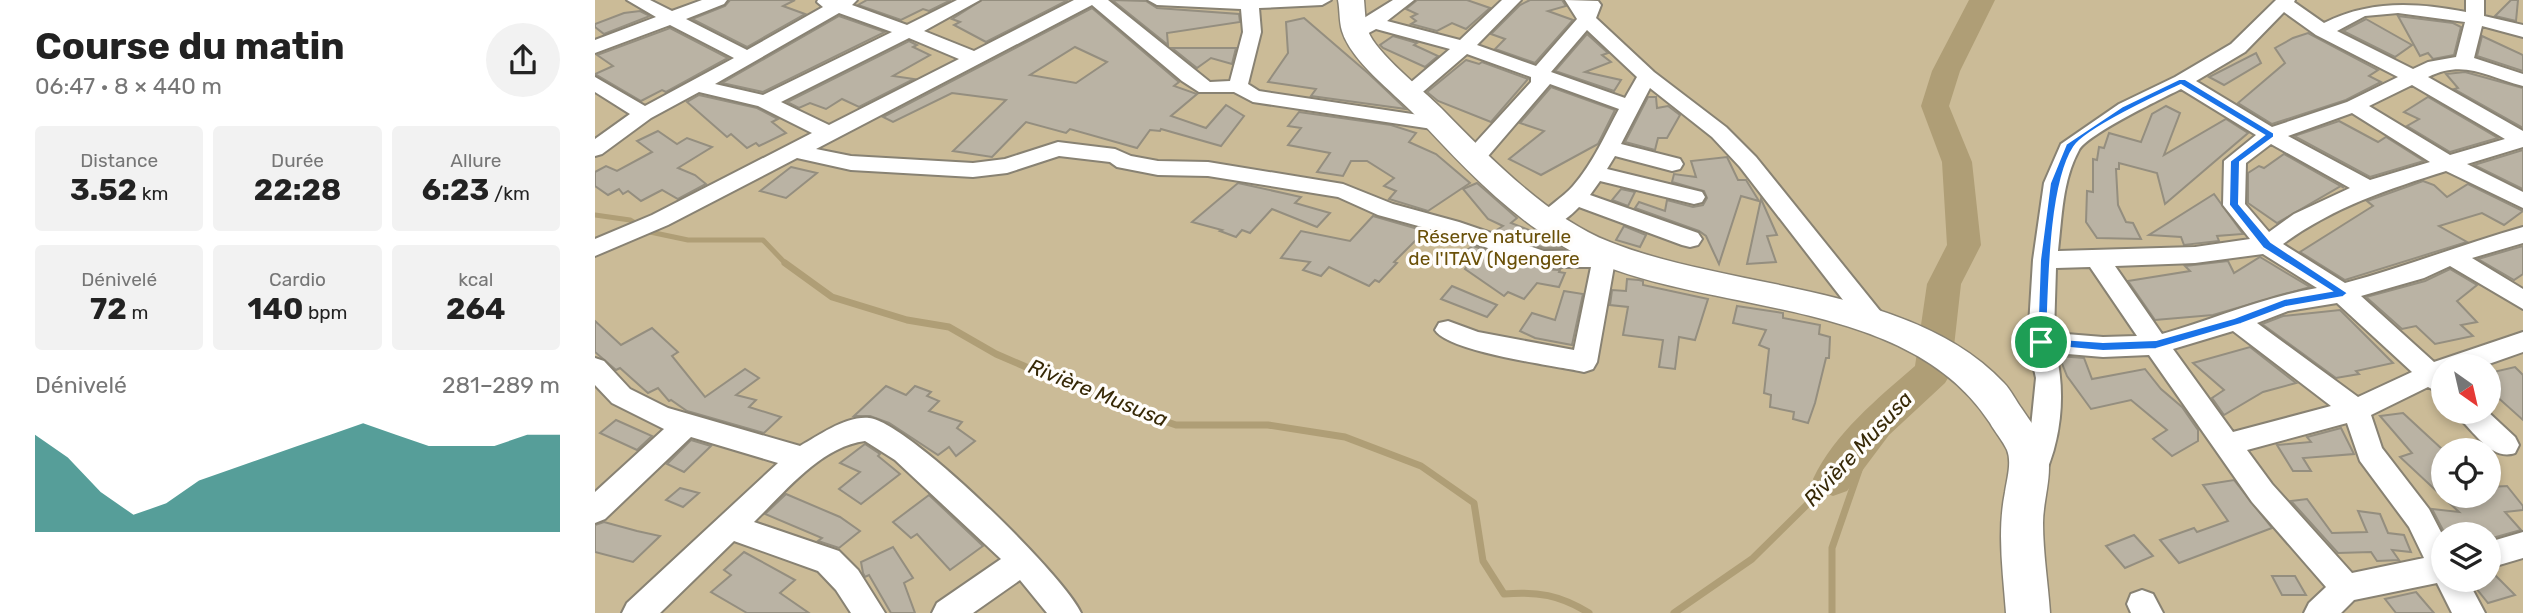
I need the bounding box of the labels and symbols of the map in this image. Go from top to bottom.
park label: Réserve naturelle de l'ITAV (Ngengere [1408,225,1580,270]
pin [2011,312,2071,372]
water label: Rivière Mususa [1025,353,1171,432]
north arrow [2431,354,2501,424]
water label: Rivière Mususa [1798,386,1917,511]

